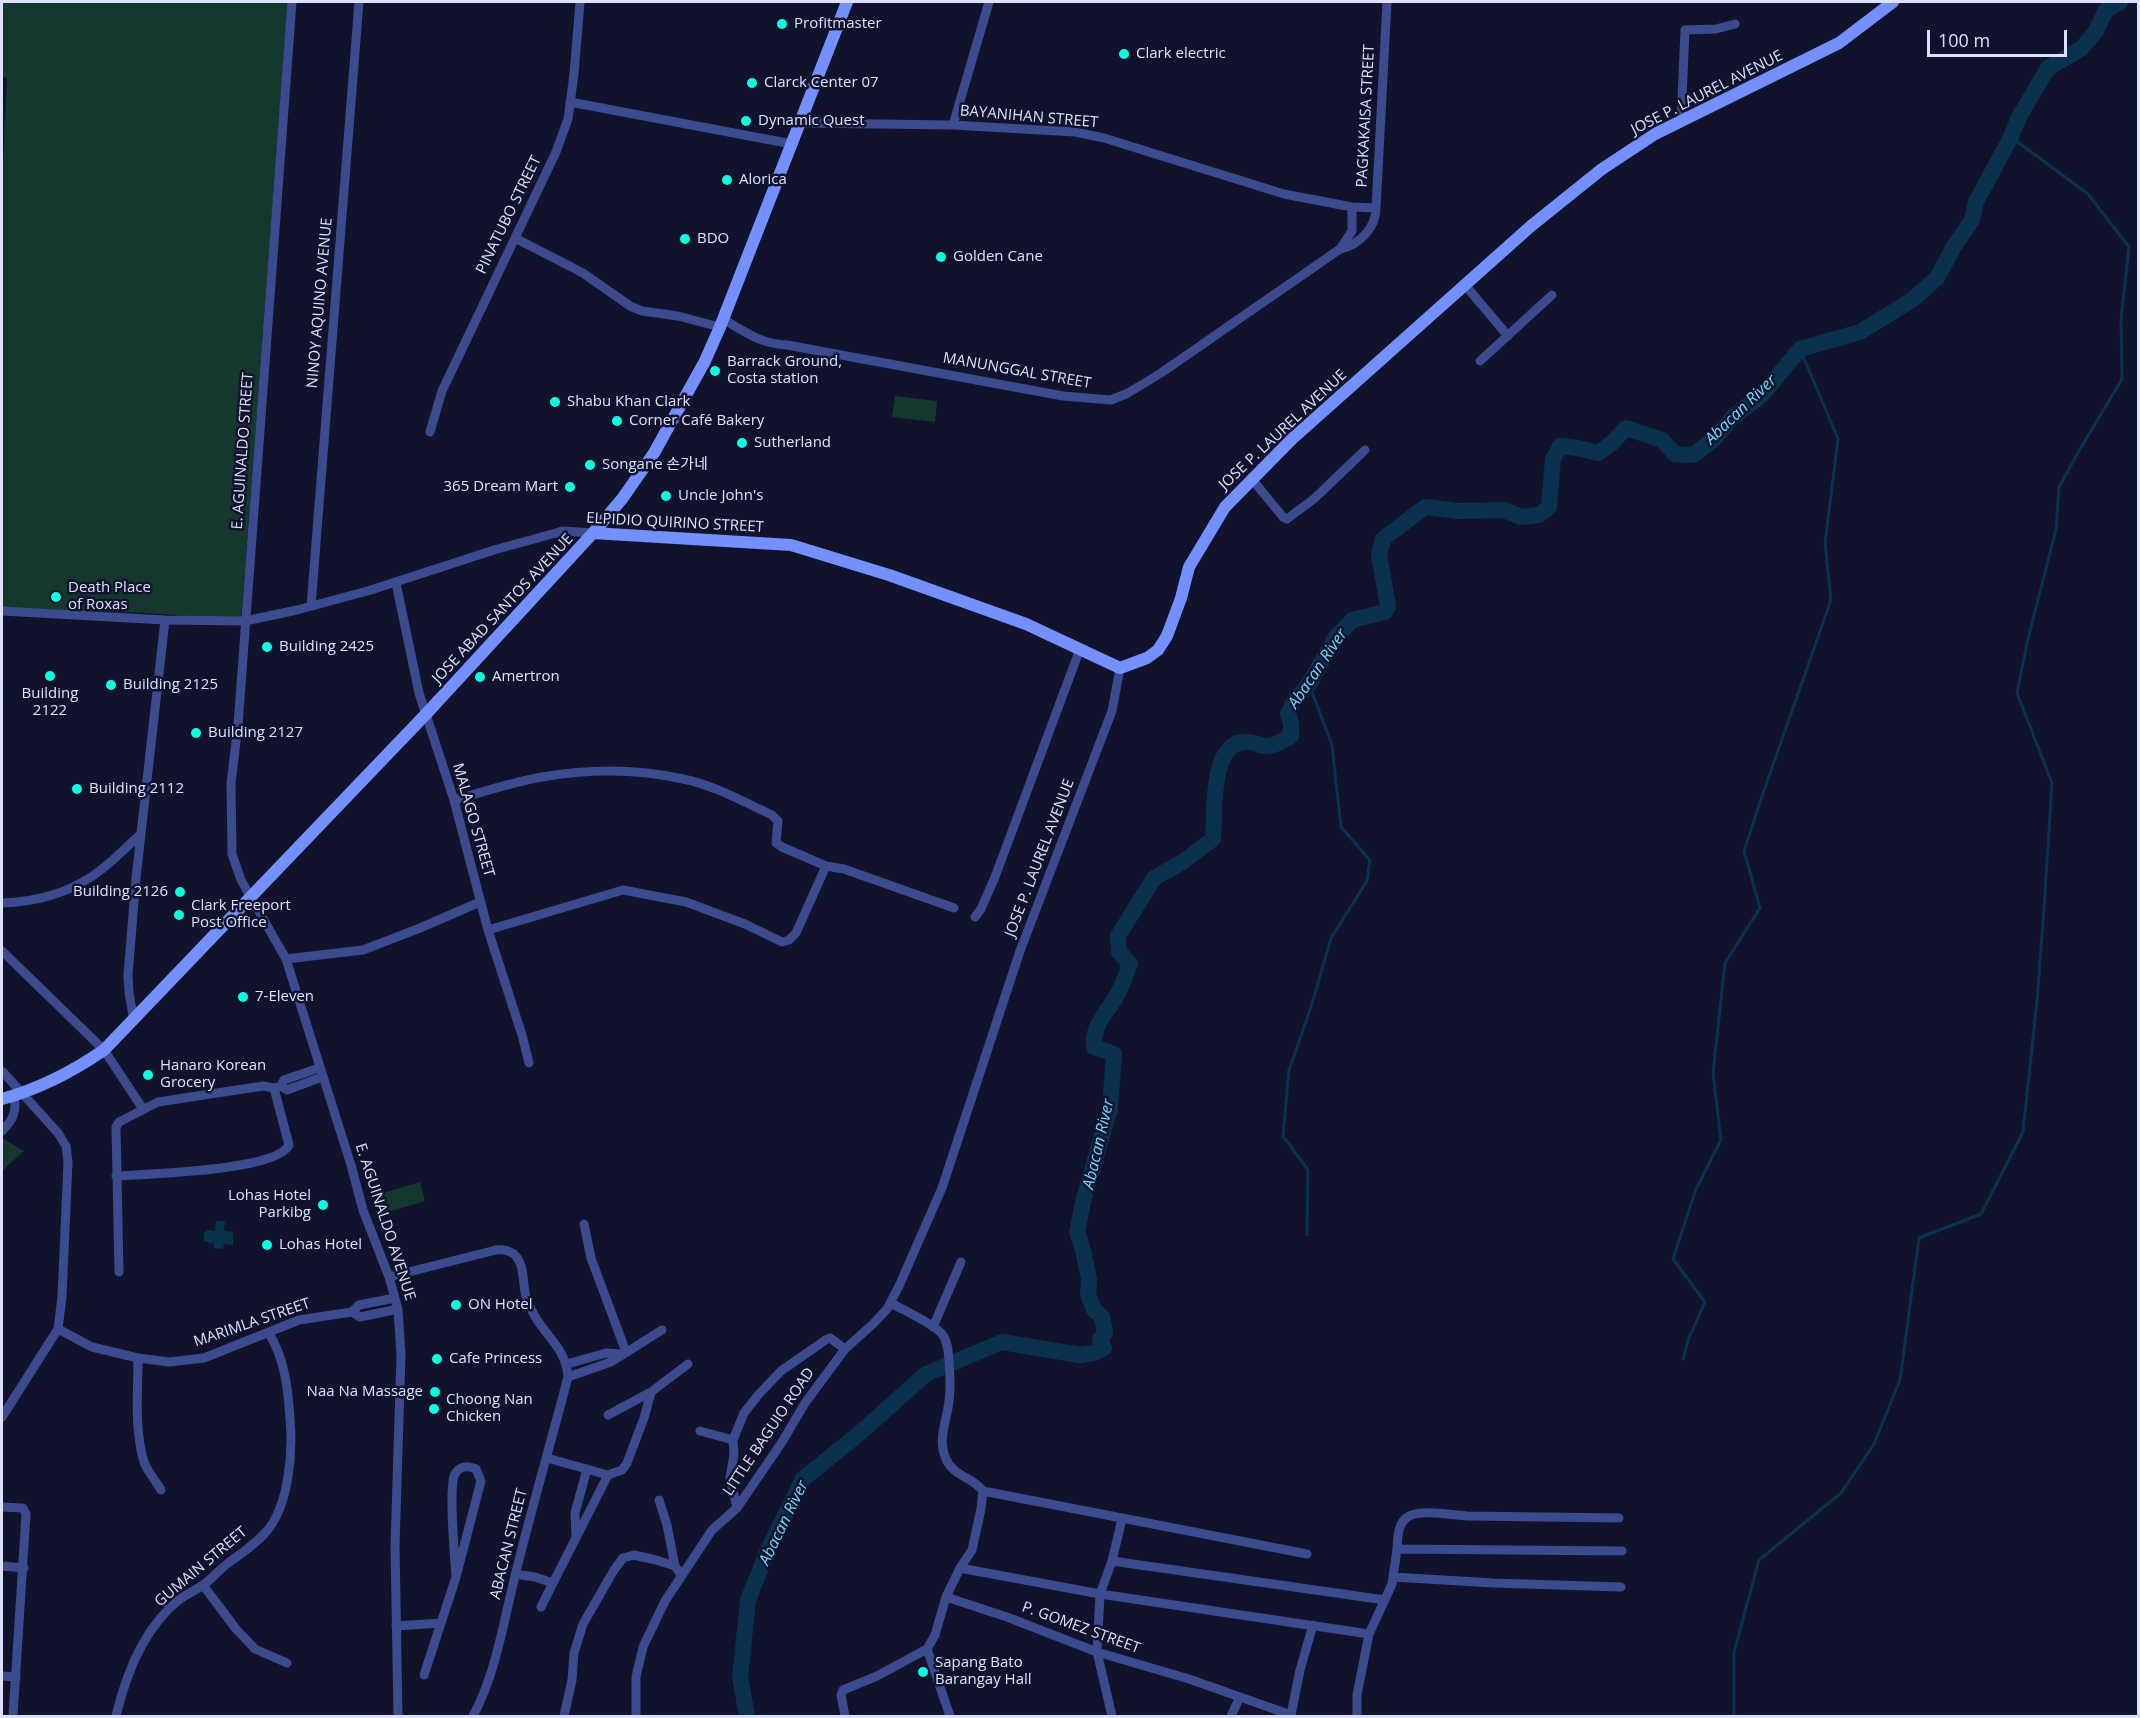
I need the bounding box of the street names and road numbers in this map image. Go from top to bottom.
street label: PAGKAKAISA STREET [1353,44,1379,188]
street label: JOSE P. LAUREL AVENUE [1628,47,1786,139]
street label: BAYANIHAN STREET [959,102,1099,132]
street label: PINATUBO STREET [473,153,545,277]
street label: NINOY AQUINO AVENUE [304,217,336,389]
street label: MANUNGGAL STREET [941,349,1093,393]
street label: JOSE P. LAUREL AVENUE [1215,366,1351,494]
street label: E. AGUINALDO STREET [229,372,257,530]
street label: ELPIDIO QUIRINO STREET [586,509,764,537]
street label: JOSE ABAD SANTOS AVENUE [429,530,577,688]
street label: MALAGO STREET [448,761,498,879]
street label: JOSE P. LAUREL AVENUE [1002,776,1078,940]
street label: E. AGUINALDO AVENUE [351,1141,419,1303]
street label: MARIMLA STREET [191,1295,313,1351]
street label: LITTLE BAGUIO ROAD [719,1365,819,1499]
street label: ABACAN STREET [487,1487,531,1601]
street label: GUMAIN STREET [151,1523,251,1611]
street label: P. GOMEZ STREET [1019,1598,1143,1658]

